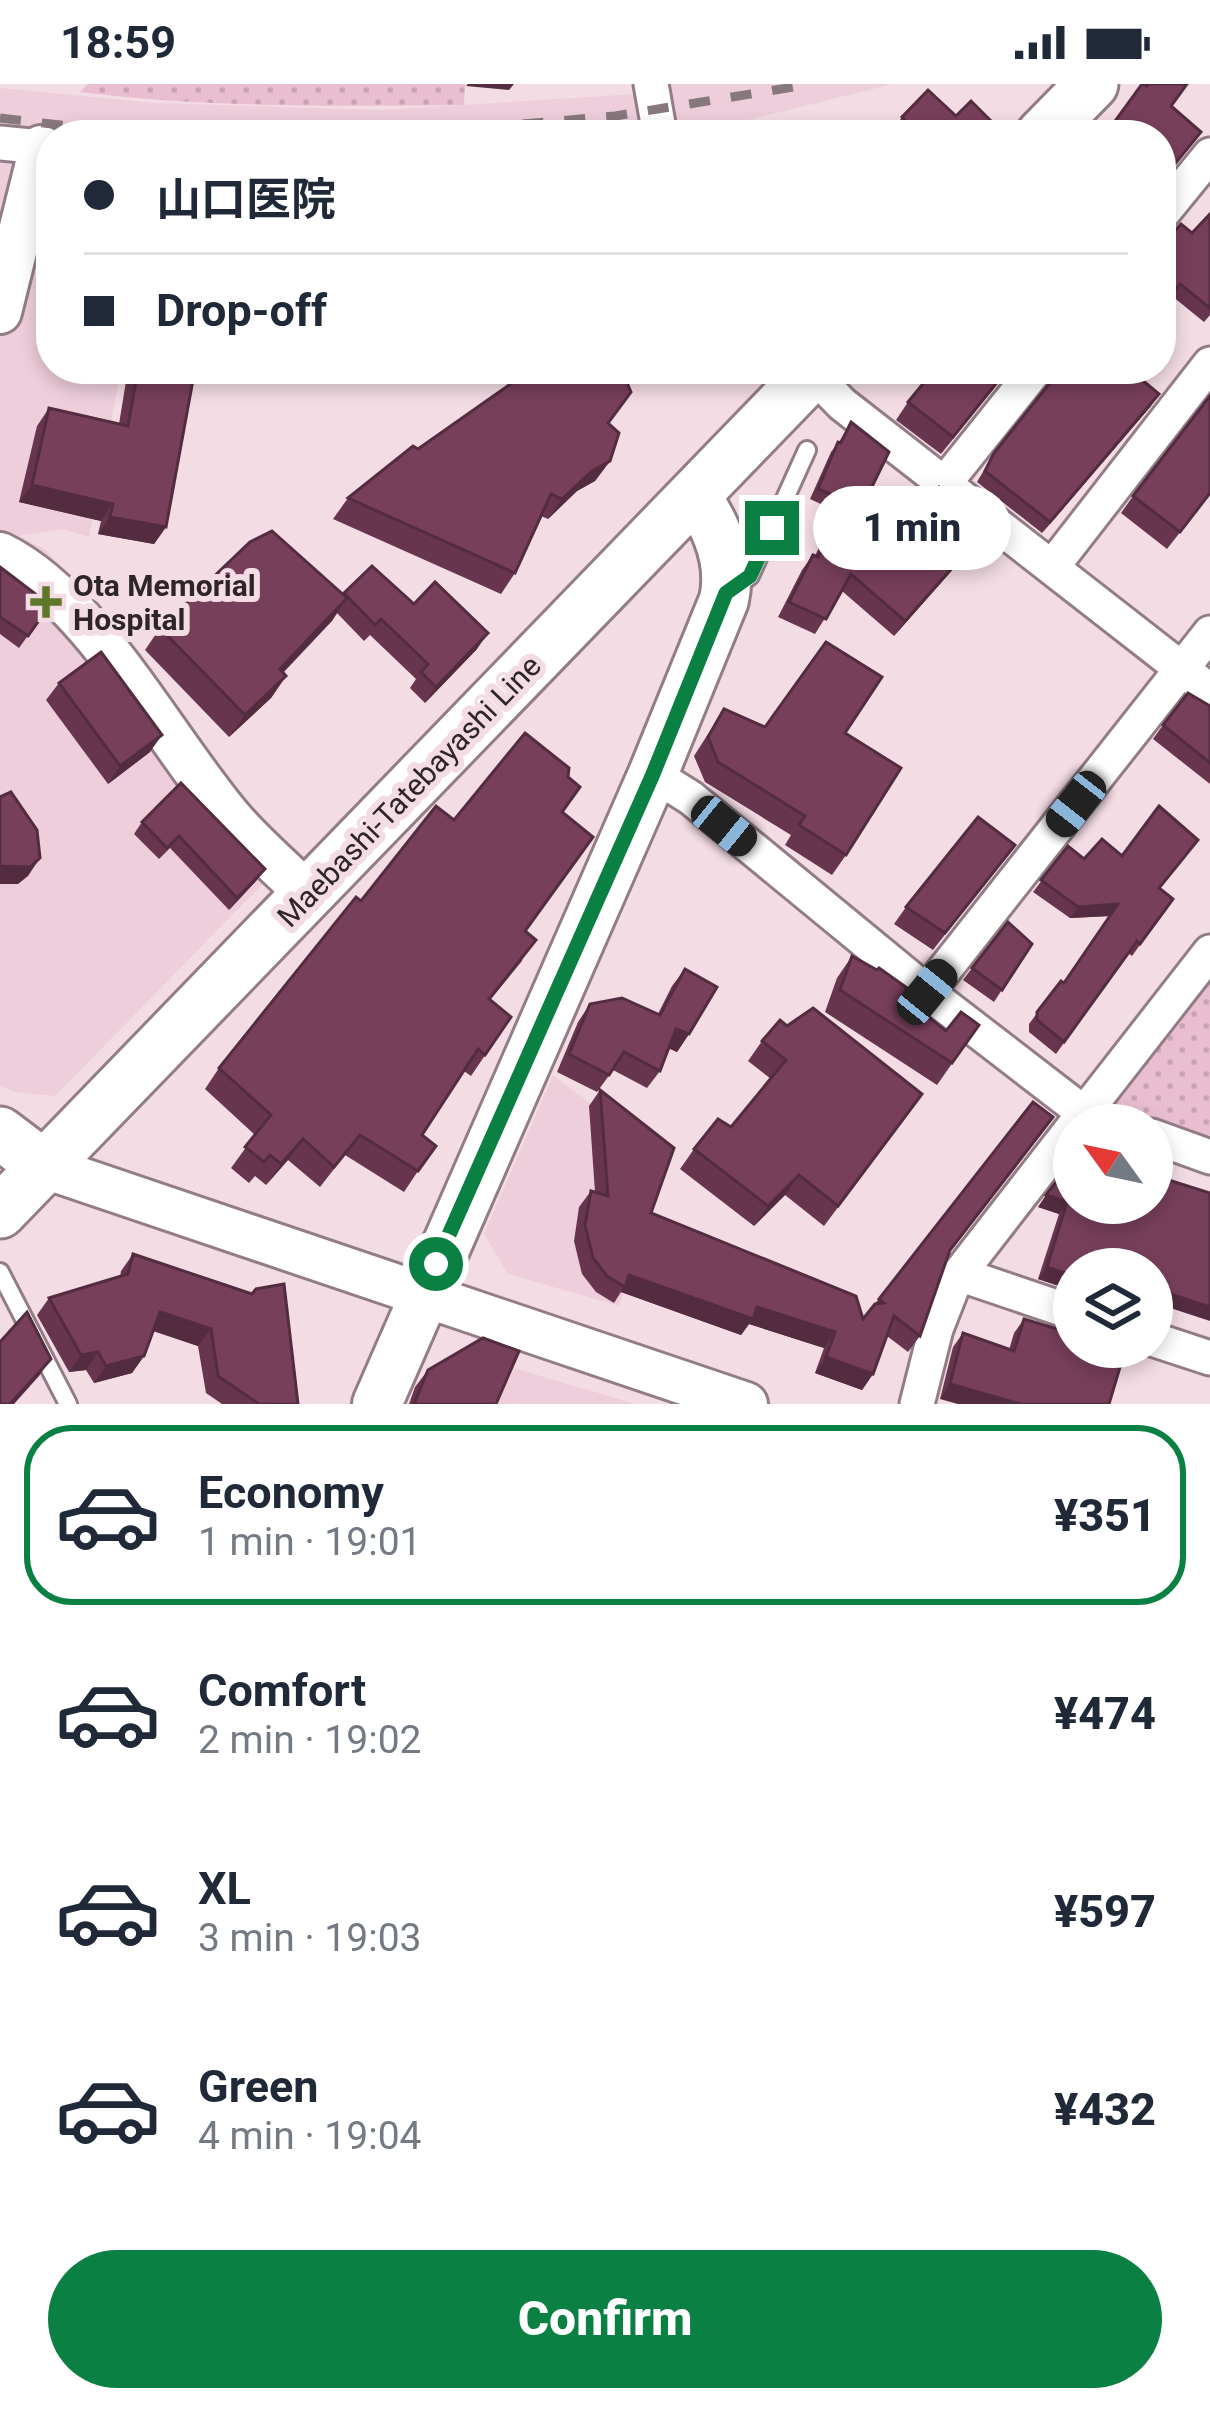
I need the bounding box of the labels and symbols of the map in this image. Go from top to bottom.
callout: 1 min [814,486,1012,570]
route end [745,501,799,555]
place label: Ota Memorial Hospital [73,568,256,637]
marker: Ota Memorial Hospital [30,586,62,618]
street label: Maebashi-Tatebayashi Line [270,648,548,934]
car [1040,765,1112,843]
car [685,789,763,863]
car [890,953,964,1031]
north arrow [1053,1104,1173,1224]
route start [409,1237,463,1291]

